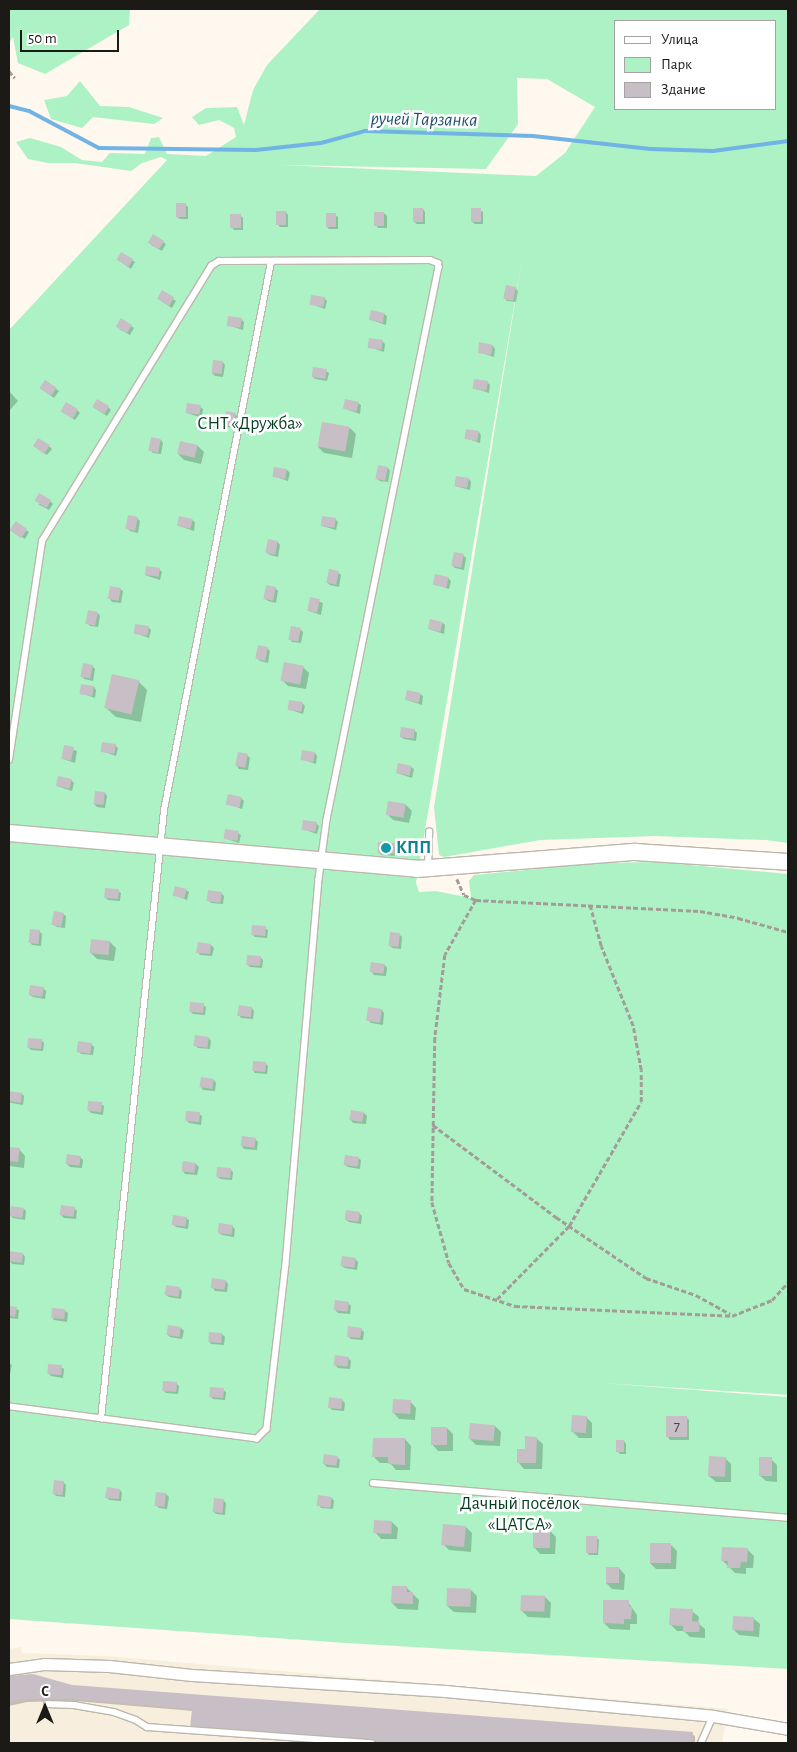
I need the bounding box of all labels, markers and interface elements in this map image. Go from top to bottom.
scale bar [22,20,121,52]
legend [614,20,777,110]
text: 50 m [28,31,57,46]
text: Улица [661,32,698,47]
text: Парк [661,57,692,72]
text: Здание [661,82,706,97]
water label: ручей Тарзанка [370,108,478,132]
park label: СНТ «Дружба» [197,413,303,435]
place label: КПП [396,837,431,859]
marker: КПП [380,842,392,854]
house number: 7 [674,1418,680,1436]
park label: Дачный посёлок «ЦАТСА» [460,1494,580,1536]
north arrow [20,1682,70,1732]
text: С [41,1685,49,1699]

